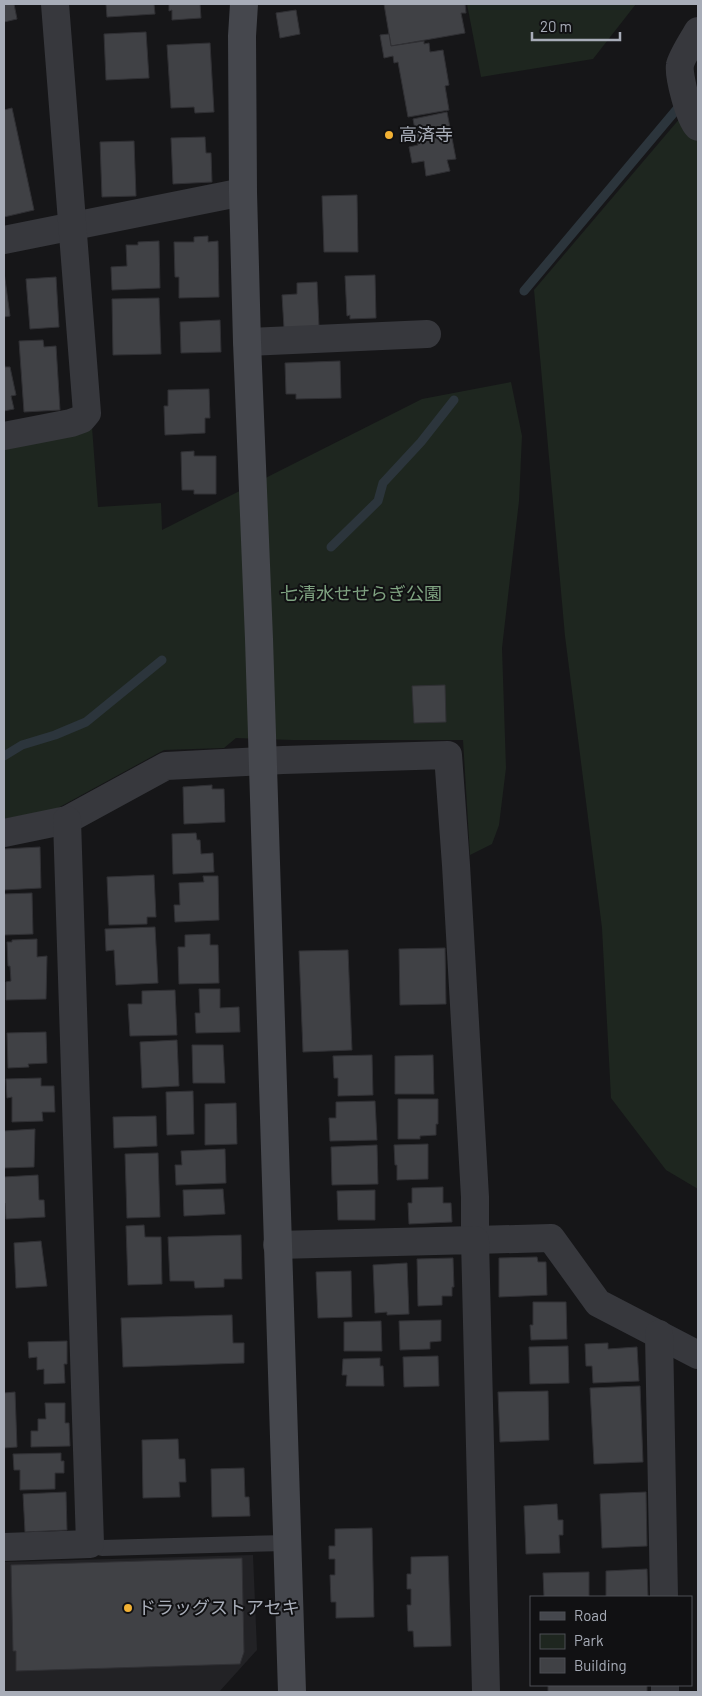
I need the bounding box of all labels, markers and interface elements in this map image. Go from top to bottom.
scale bar [532,10,620,42]
text: 20 m [540,17,572,35]
place label: 高済寺 [399,123,453,145]
marker: 高済寺 [383,129,395,141]
park label: 七清水せせらぎ公園 [280,582,442,604]
place label: ドラッグストアセキ [138,1596,300,1618]
legend [530,1596,692,1686]
marker: ドラッグストアセキ [122,1602,134,1614]
text: Road [574,1606,607,1624]
text: Park [574,1631,604,1649]
text: Building [574,1656,627,1674]

